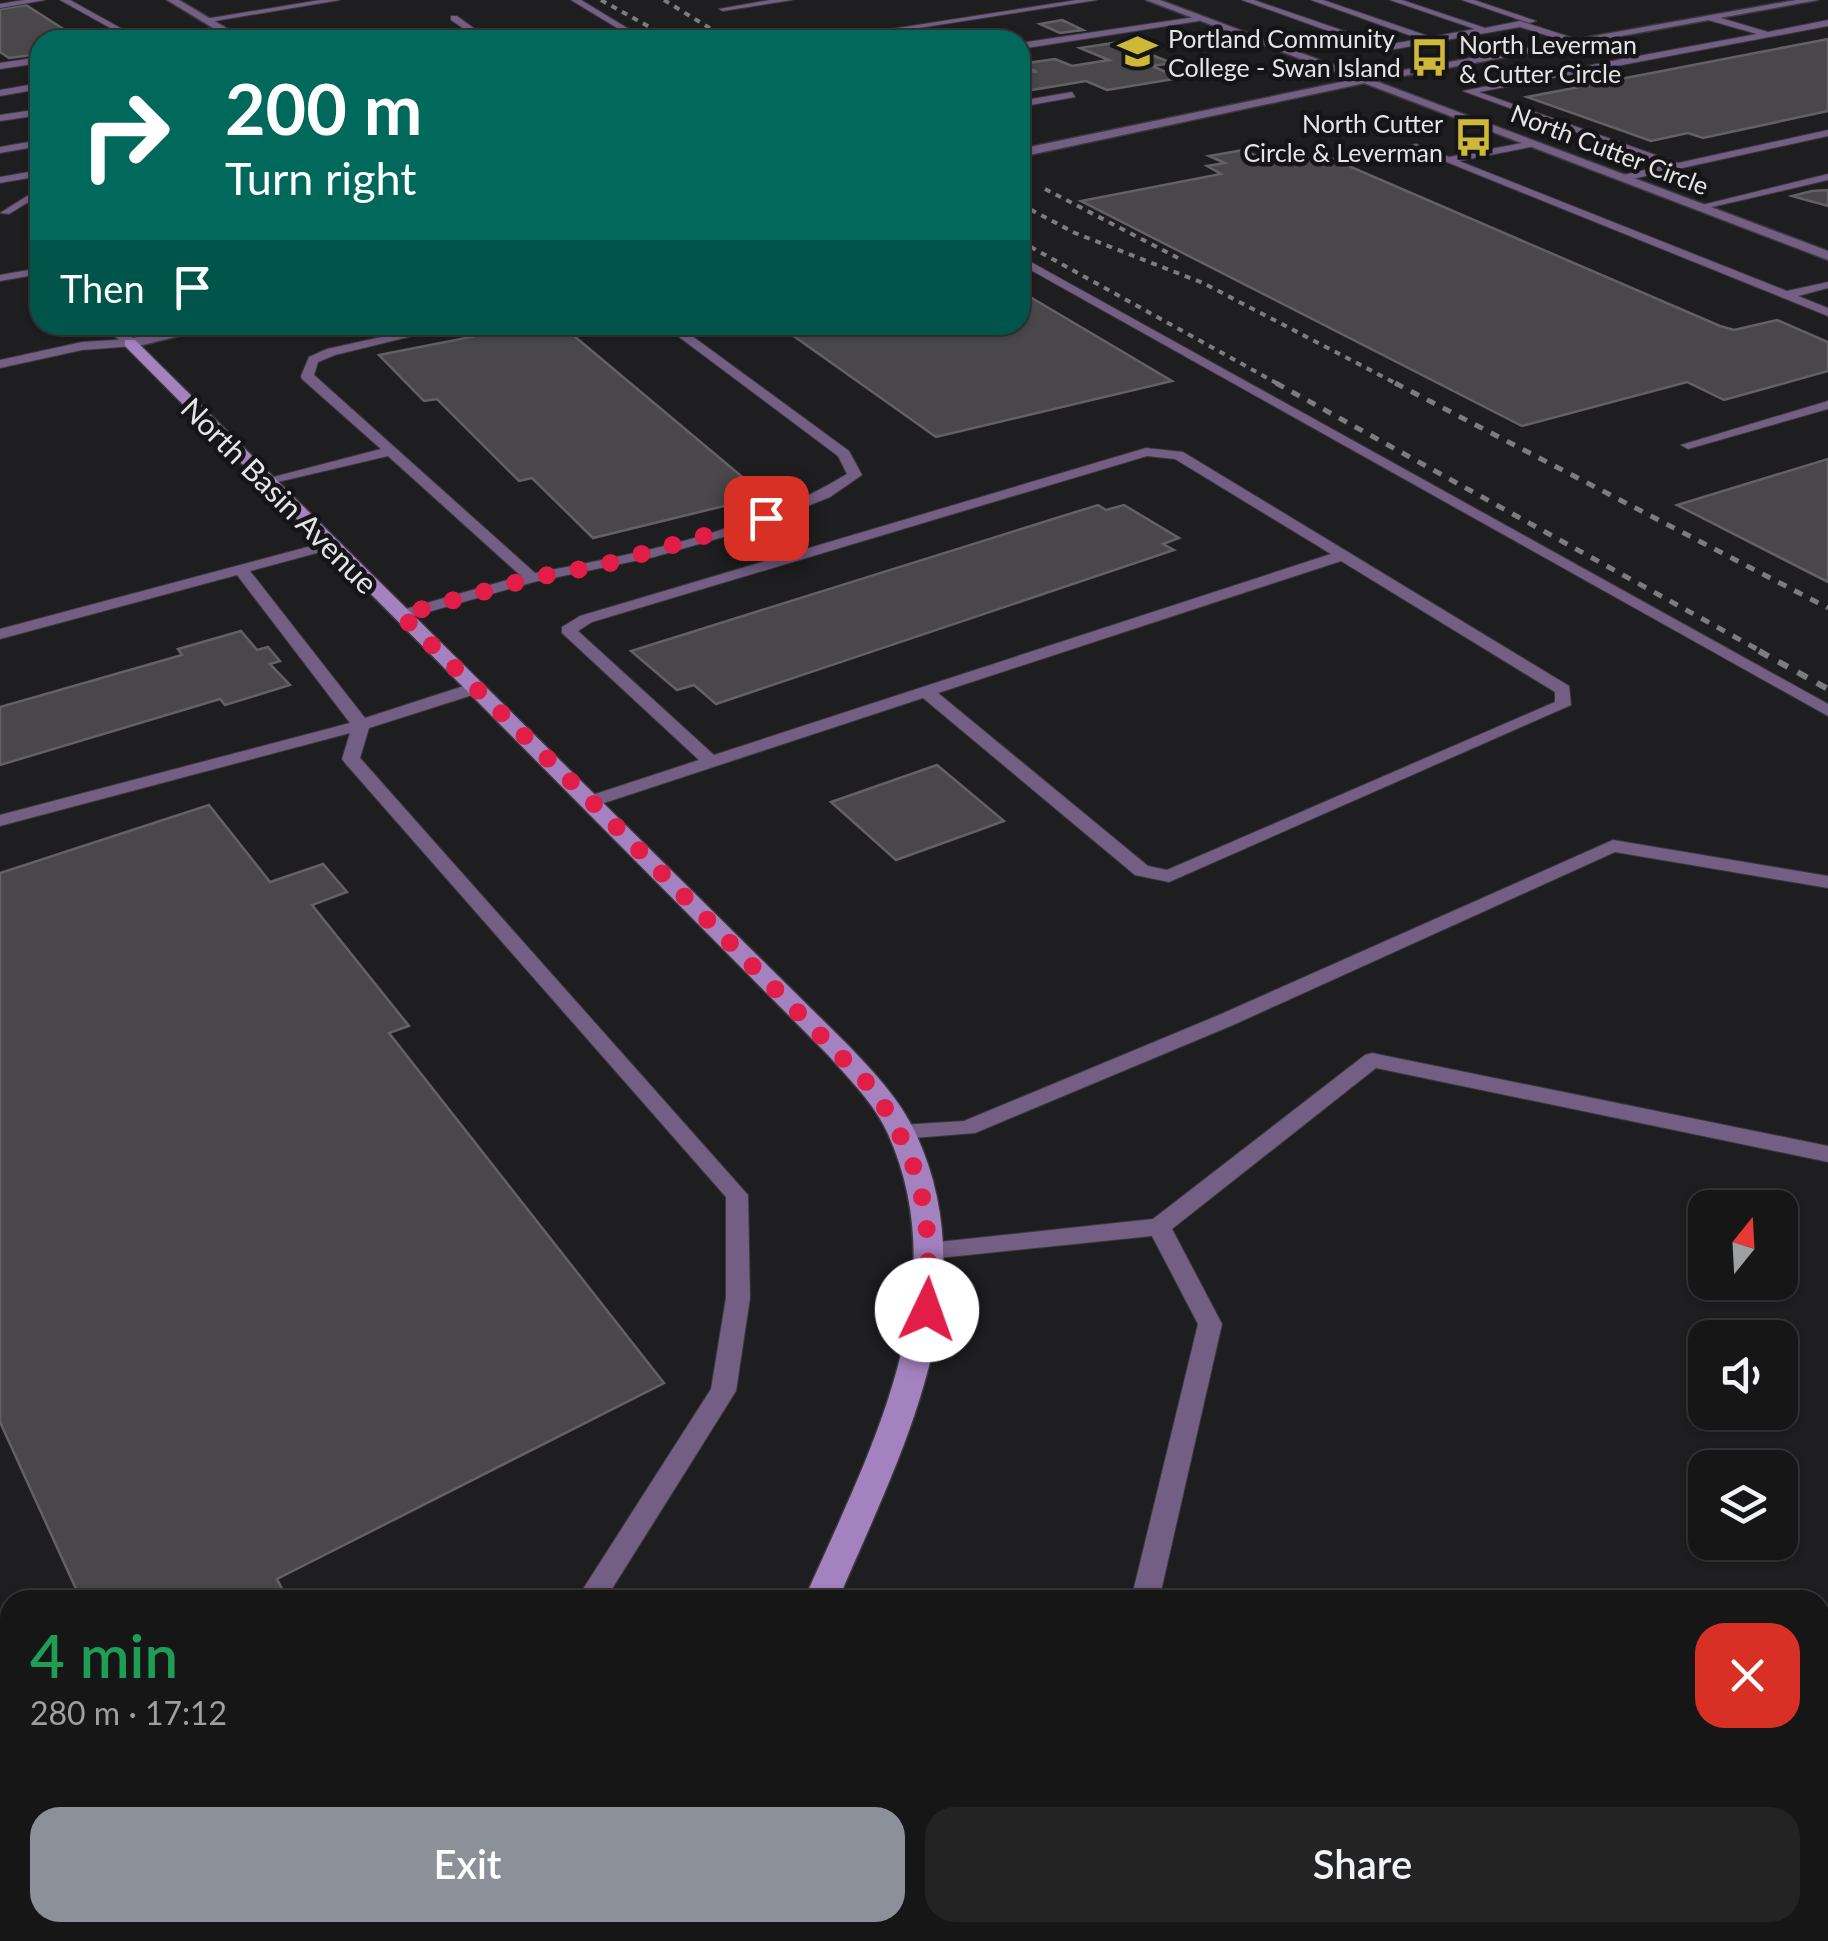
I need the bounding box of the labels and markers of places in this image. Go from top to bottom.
place label: Portland Community College - Swan Island [1168,23,1401,82]
place label: North Leverman & Cutter Circle [1459,29,1637,88]
school or university icon: Portland Community College - Swan Island [1117,31,1159,73]
bus stop icon: North Leverman & Cutter Circle [1408,37,1450,79]
place label: North Cutter Circle & Leverman [1243,108,1443,167]
bus stop icon: North Cutter Circle & Leverman [1452,116,1494,158]
pin [724,476,809,561]

